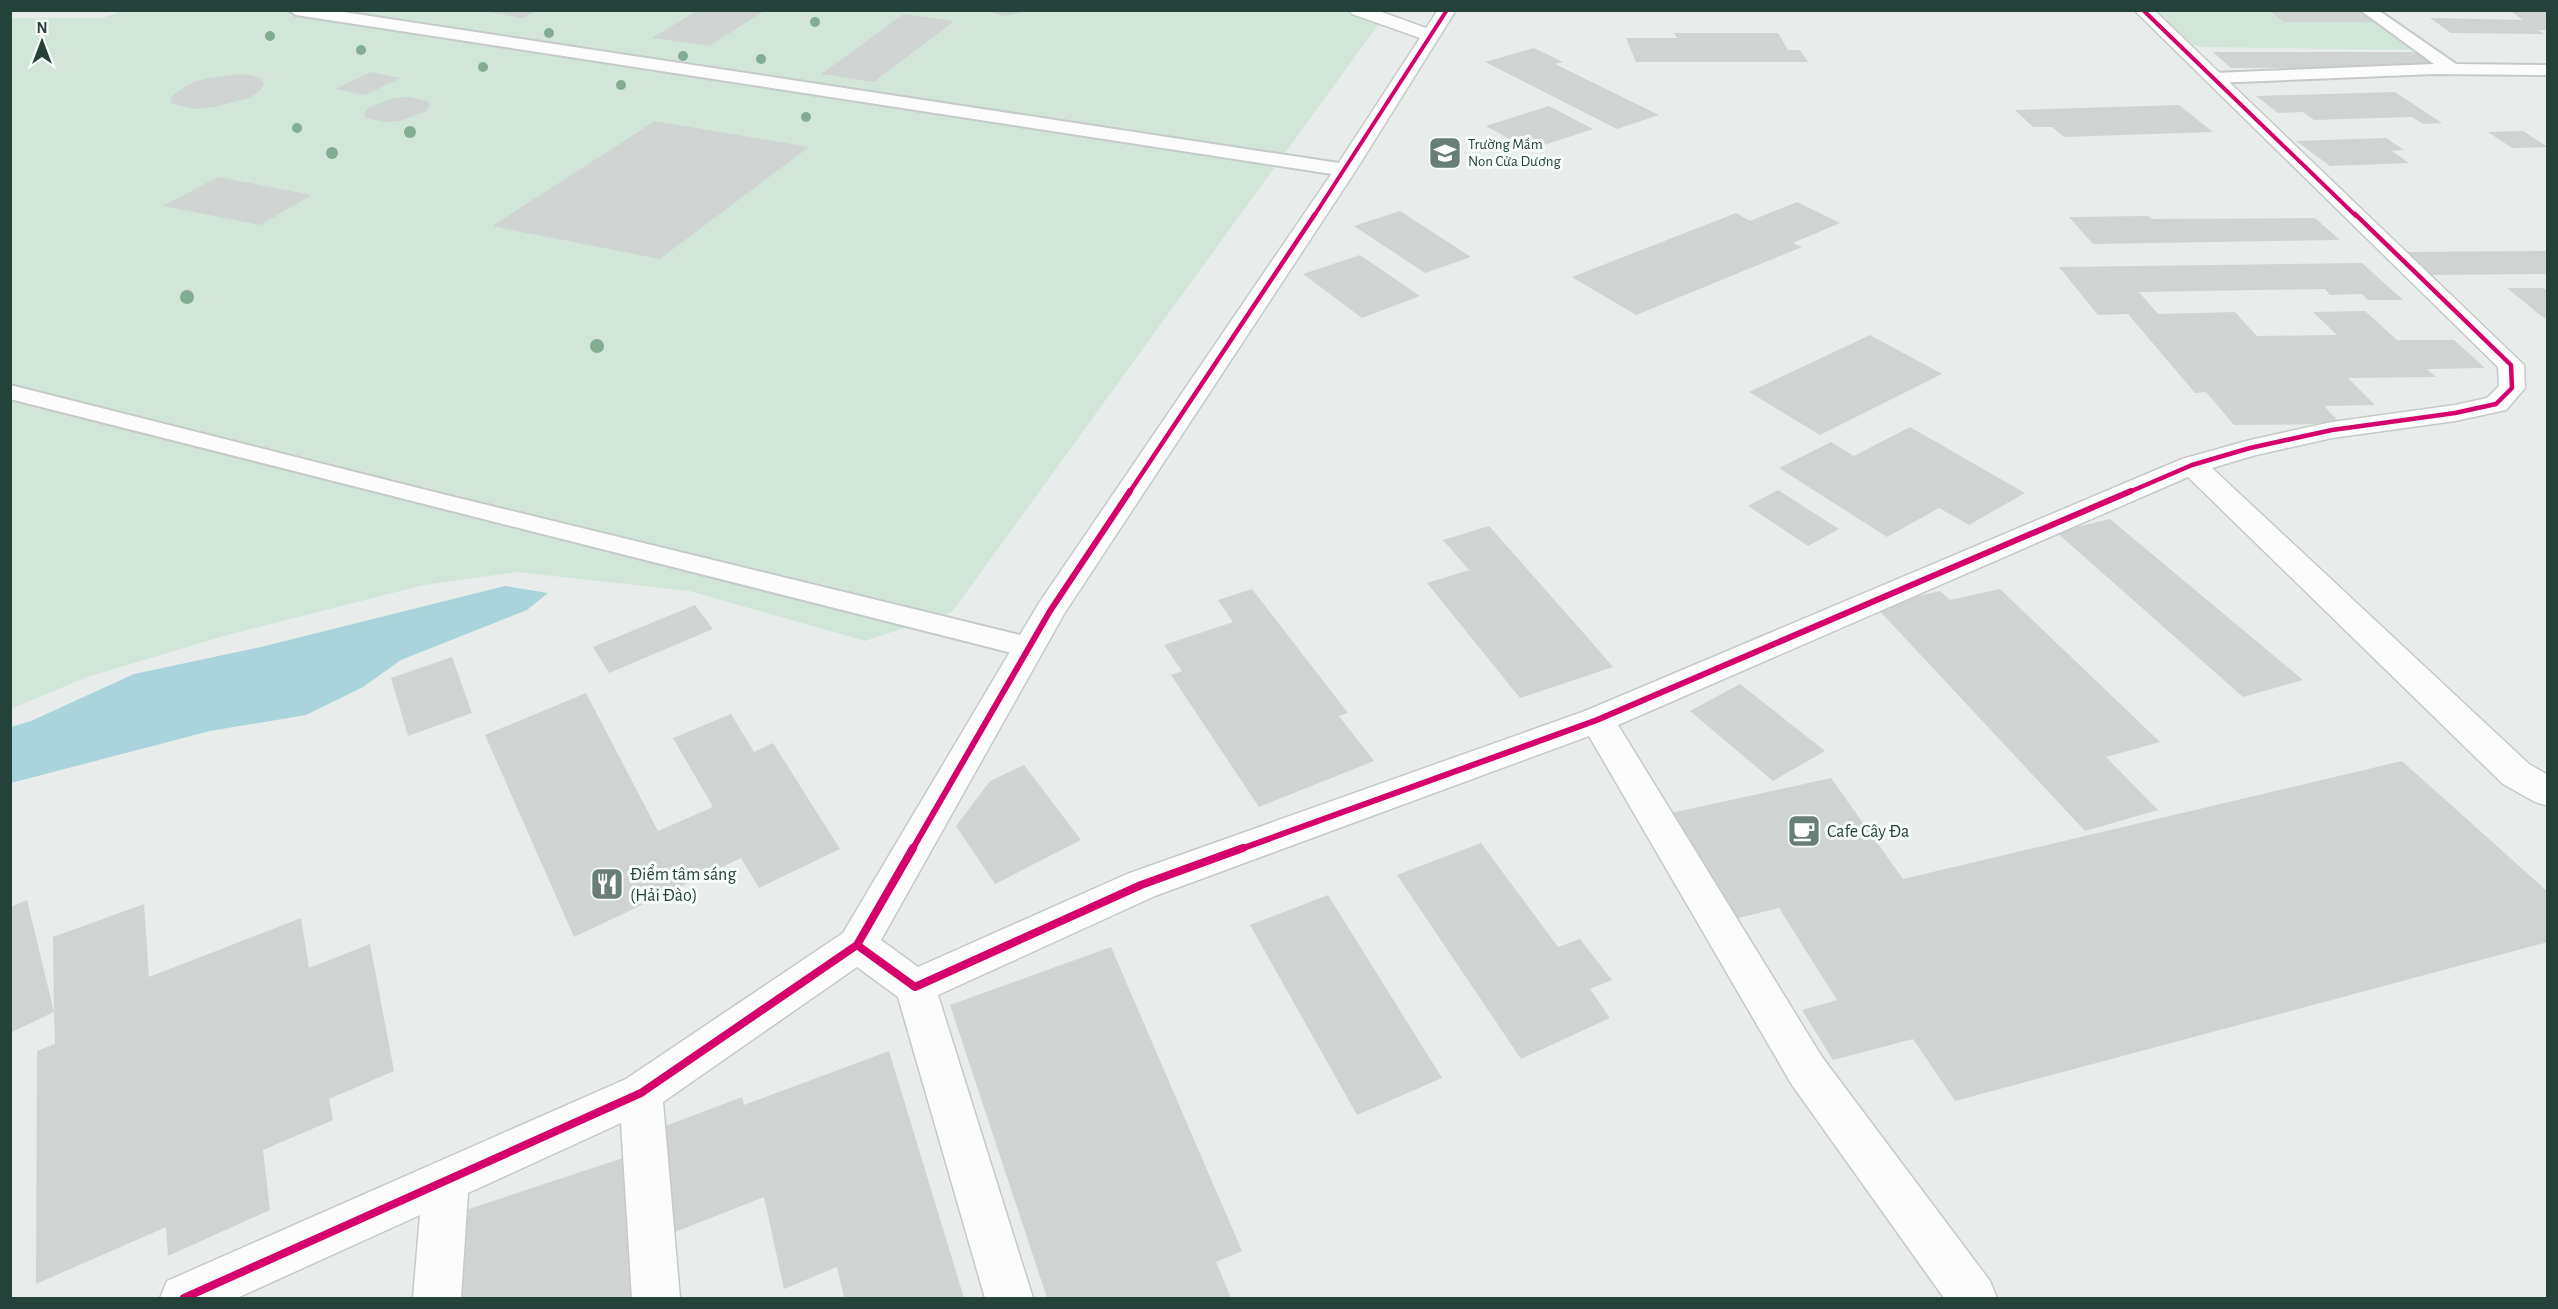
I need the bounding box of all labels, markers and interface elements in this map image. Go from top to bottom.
north arrow [12,12,72,72]
text: N [36,20,48,36]
school or university icon: Trường Mầm Non Cửa Dương [1427,135,1463,171]
place label: Trường Mầm Non Cửa Dương [1468,137,1562,169]
cafe icon: Cafe Cây Đa [1786,813,1822,849]
place label: Cafe Cây Đa [1827,823,1909,841]
place label: Điểm tâm sáng (Hải Đào) [630,864,736,905]
restaurant icon: Điểm tâm sáng (Hải Đào) [589,866,625,902]

